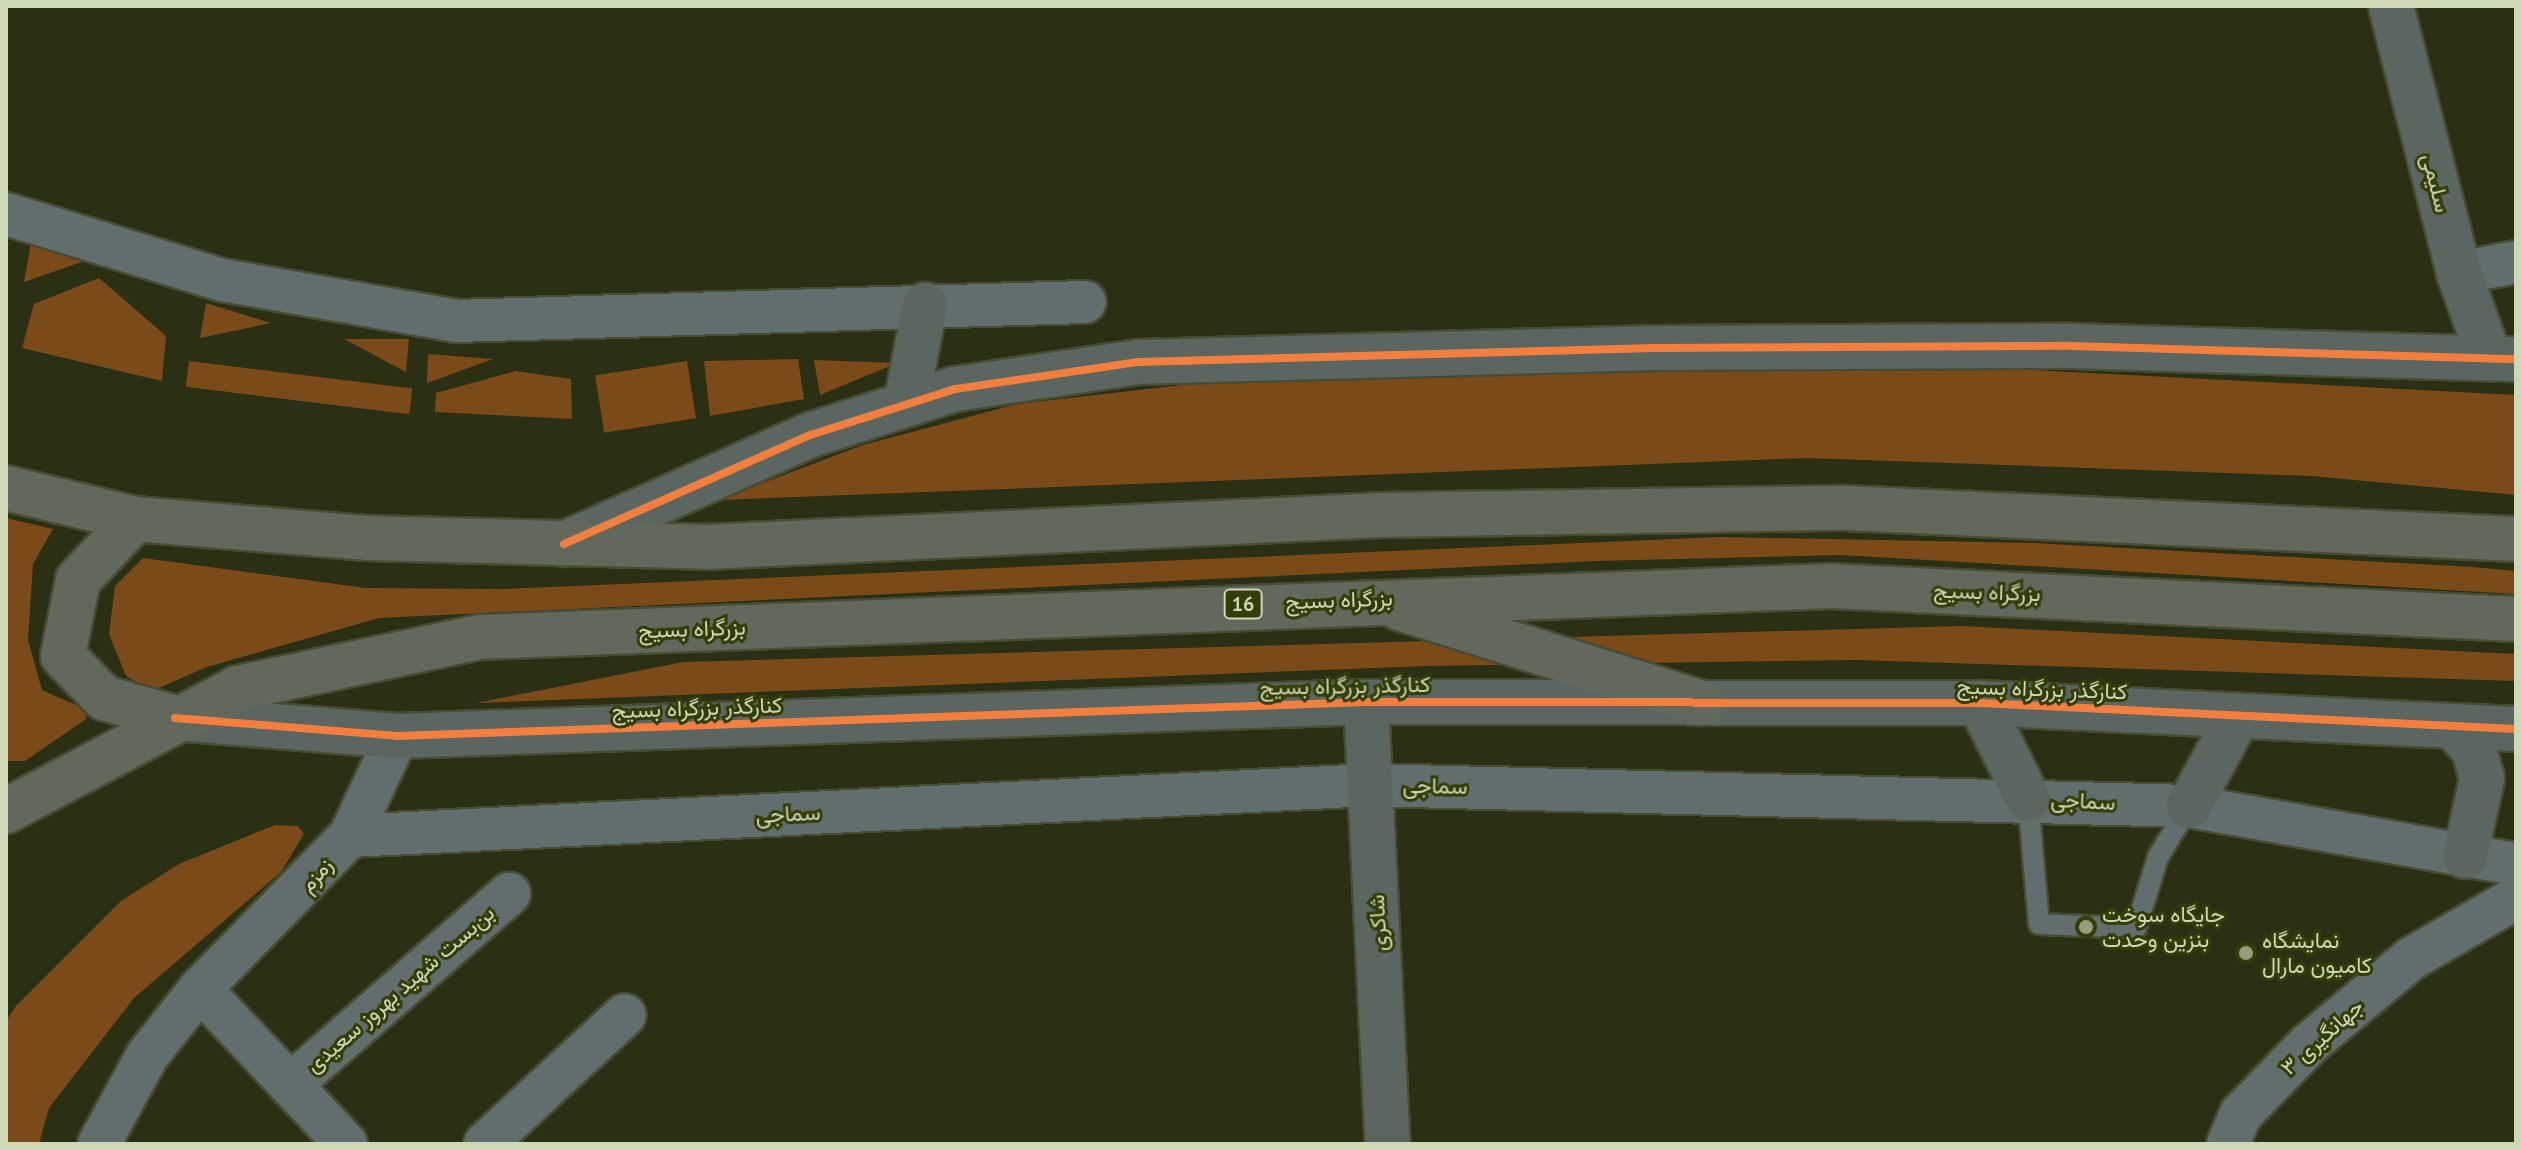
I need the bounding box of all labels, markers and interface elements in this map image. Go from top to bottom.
street label: سلیمی [2416,151,2456,215]
street label: بزرگراه بسیج [1933,577,2041,607]
street label: بزرگراه بسیج [1285,585,1393,615]
road number: 16 [1223,588,1263,620]
street label: بزرگراه بسیج [638,614,746,644]
street label: کنارگذر بزرگراه بسیج [1259,671,1431,701]
street label: کنارگذر بزرگراه بسیج [1956,673,2128,705]
street label: کنارگذر بزرگراه بسیج [611,692,783,724]
street label: سماجی [1402,772,1468,800]
street label: سماجی [2050,786,2116,816]
street label: سماجی [755,799,821,829]
street label: زمزم [294,852,338,898]
street label: شاکری [1363,894,1393,952]
street label: بن‌بست شهید بهروز سعیدی [300,900,500,1078]
place label: جایگاه سوخت بنزین وحدت [2102,901,2225,952]
marker: جایگاه سوخت بنزین وحدت [2077,918,2095,936]
place label: نمایشگاه کامیون مارال [2262,927,2372,978]
marker: نمایشگاه کامیون مارال [2237,944,2255,962]
street label: جهانگیری ۳ [2275,993,2369,1081]

